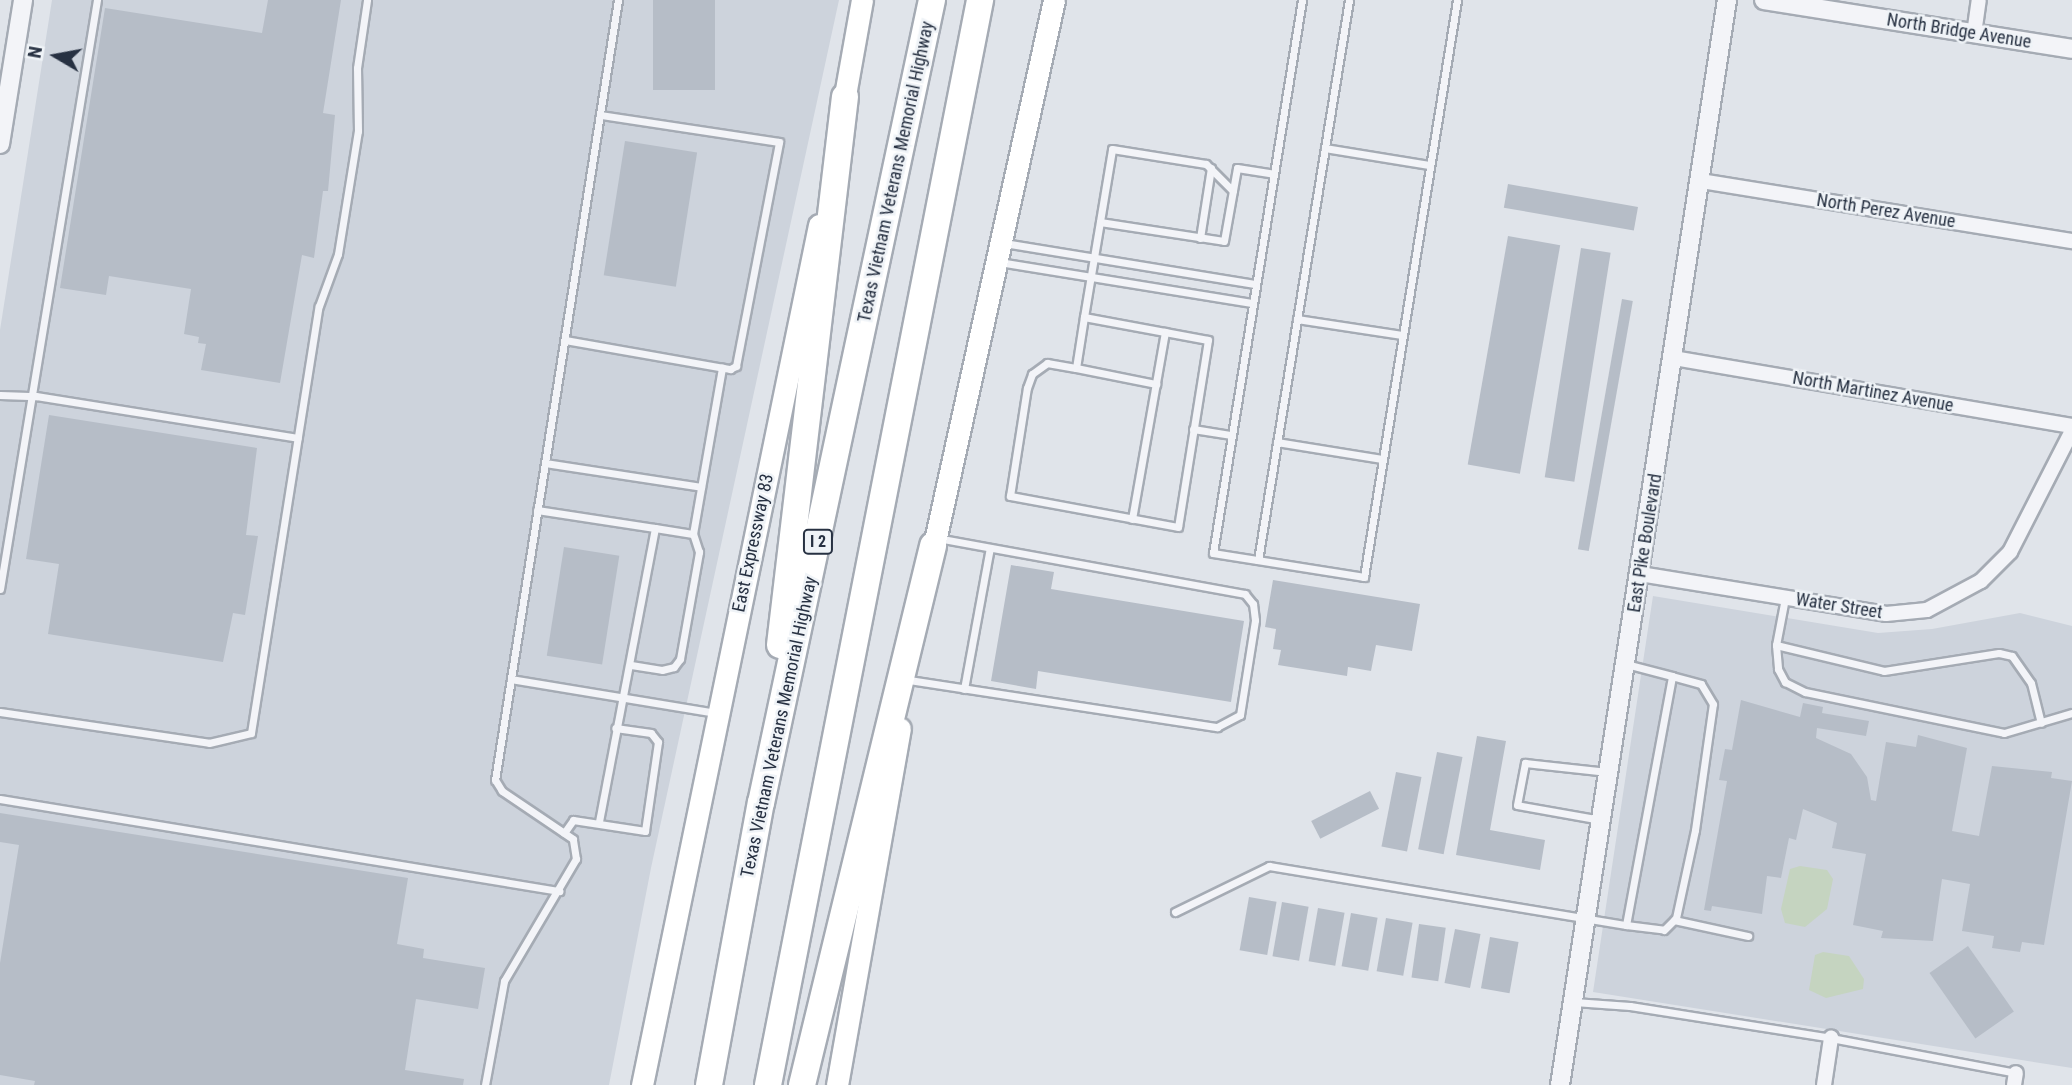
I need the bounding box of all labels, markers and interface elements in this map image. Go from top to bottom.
street label: North Bridge Avenue [1885,9,2033,53]
street label: Texas Vietnam Veterans Memorial Highway [854,20,938,324]
north arrow [21,21,91,91]
text: N [22,45,47,60]
street label: North Perez Avenue [1815,189,1957,233]
street label: North Martinez Avenue [1791,367,1955,417]
street label: East Expressway 83 [728,472,778,614]
street label: East Pike Boulevard [1623,472,1667,614]
road number: I 2 [802,530,834,554]
street label: Texas Vietnam Veterans Memorial Highway [737,575,821,879]
street label: Water Street [1794,588,1884,624]

